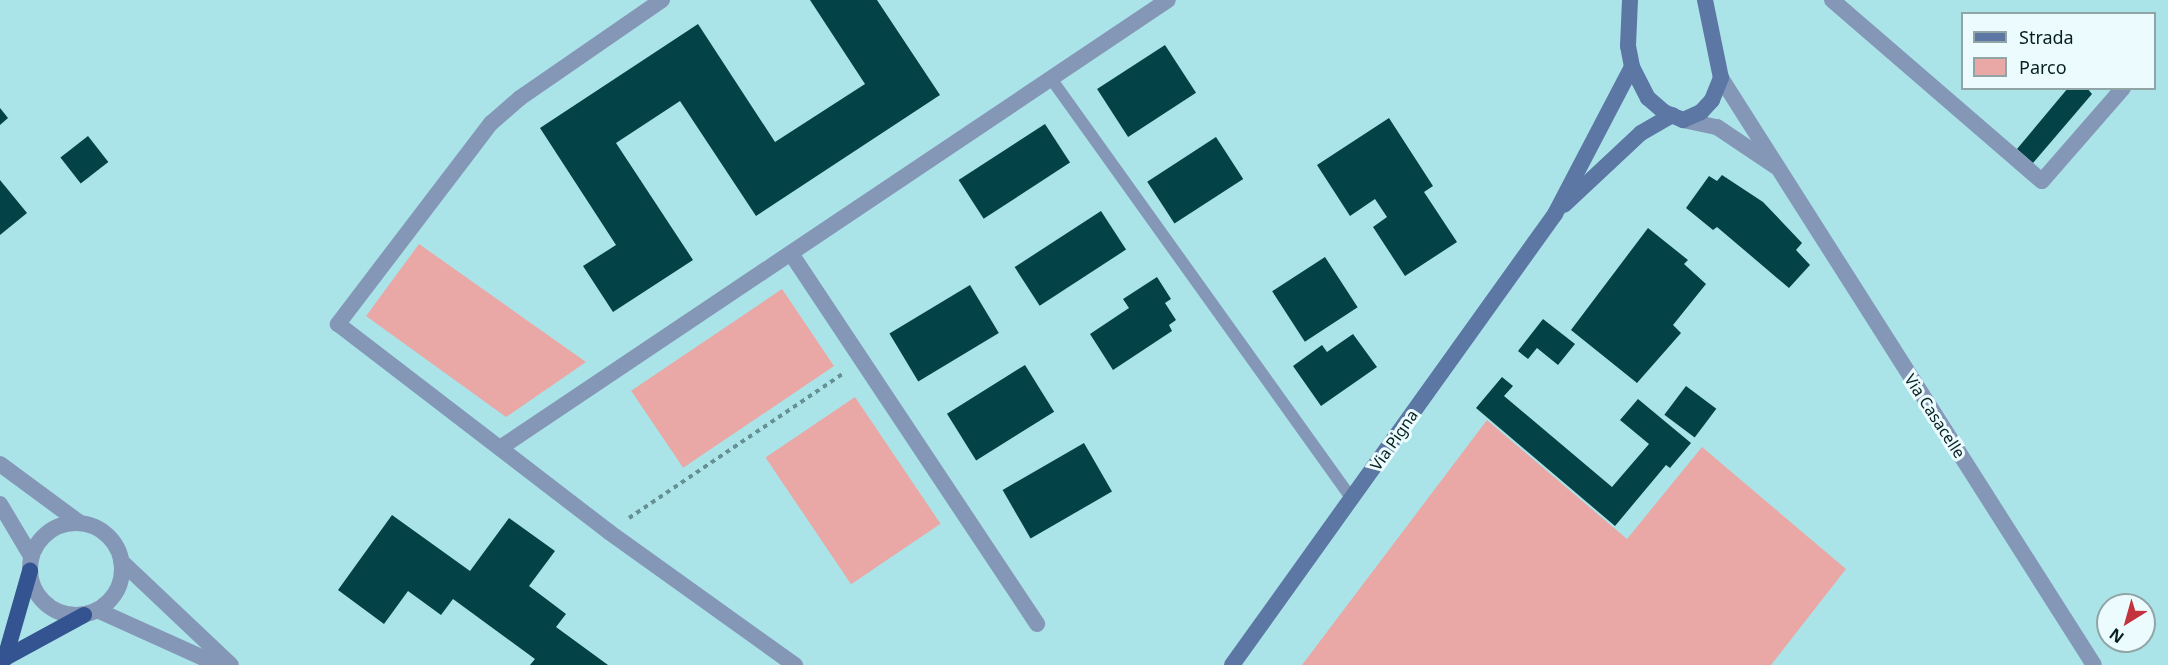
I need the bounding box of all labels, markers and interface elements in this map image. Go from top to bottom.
legend [1961,12,2156,90]
text: Strada [2019,25,2074,49]
text: Parco [2019,55,2067,79]
street label: Via Casacelle [1901,370,1969,462]
street label: Via Pigna [1366,406,1422,474]
north arrow [2096,593,2156,653]
text: N [2105,623,2128,648]

